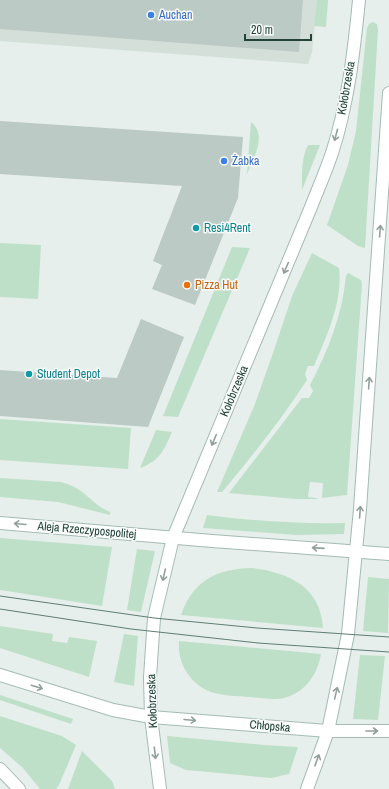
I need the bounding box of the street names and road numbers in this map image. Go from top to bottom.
street label: Kołobrzeska [333,59,359,116]
street label: Kołobrzeska [216,362,252,419]
street label: Aleja Rzeczypospolitej [36,518,137,542]
street label: Kołobrzeska [143,673,161,728]
street label: Chłopska [249,716,292,736]

